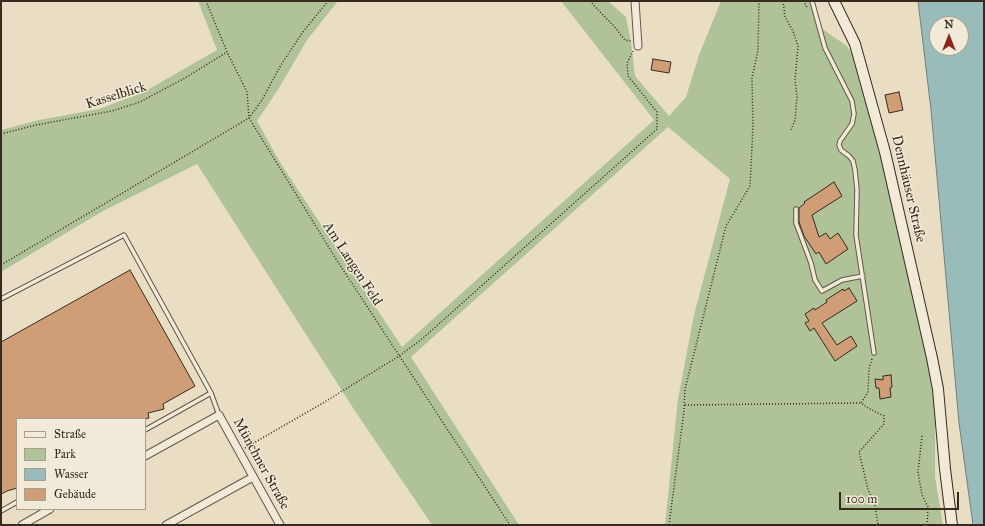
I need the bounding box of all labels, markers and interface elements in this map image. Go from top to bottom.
north arrow [929,16,969,56]
text: N [944,18,954,31]
street label: Kasselblick [84,79,148,113]
street label: Dennhäuser Straße [887,134,929,244]
street label: Am Langen Feld [319,219,385,309]
street label: Münchner Straße [229,415,293,513]
legend [16,418,146,510]
text: Straße [54,427,86,441]
text: Park [54,447,76,461]
text: Wasser [54,467,88,481]
scale bar [841,484,961,510]
text: Gebäude [54,487,96,501]
text: 100 m [846,492,877,506]

